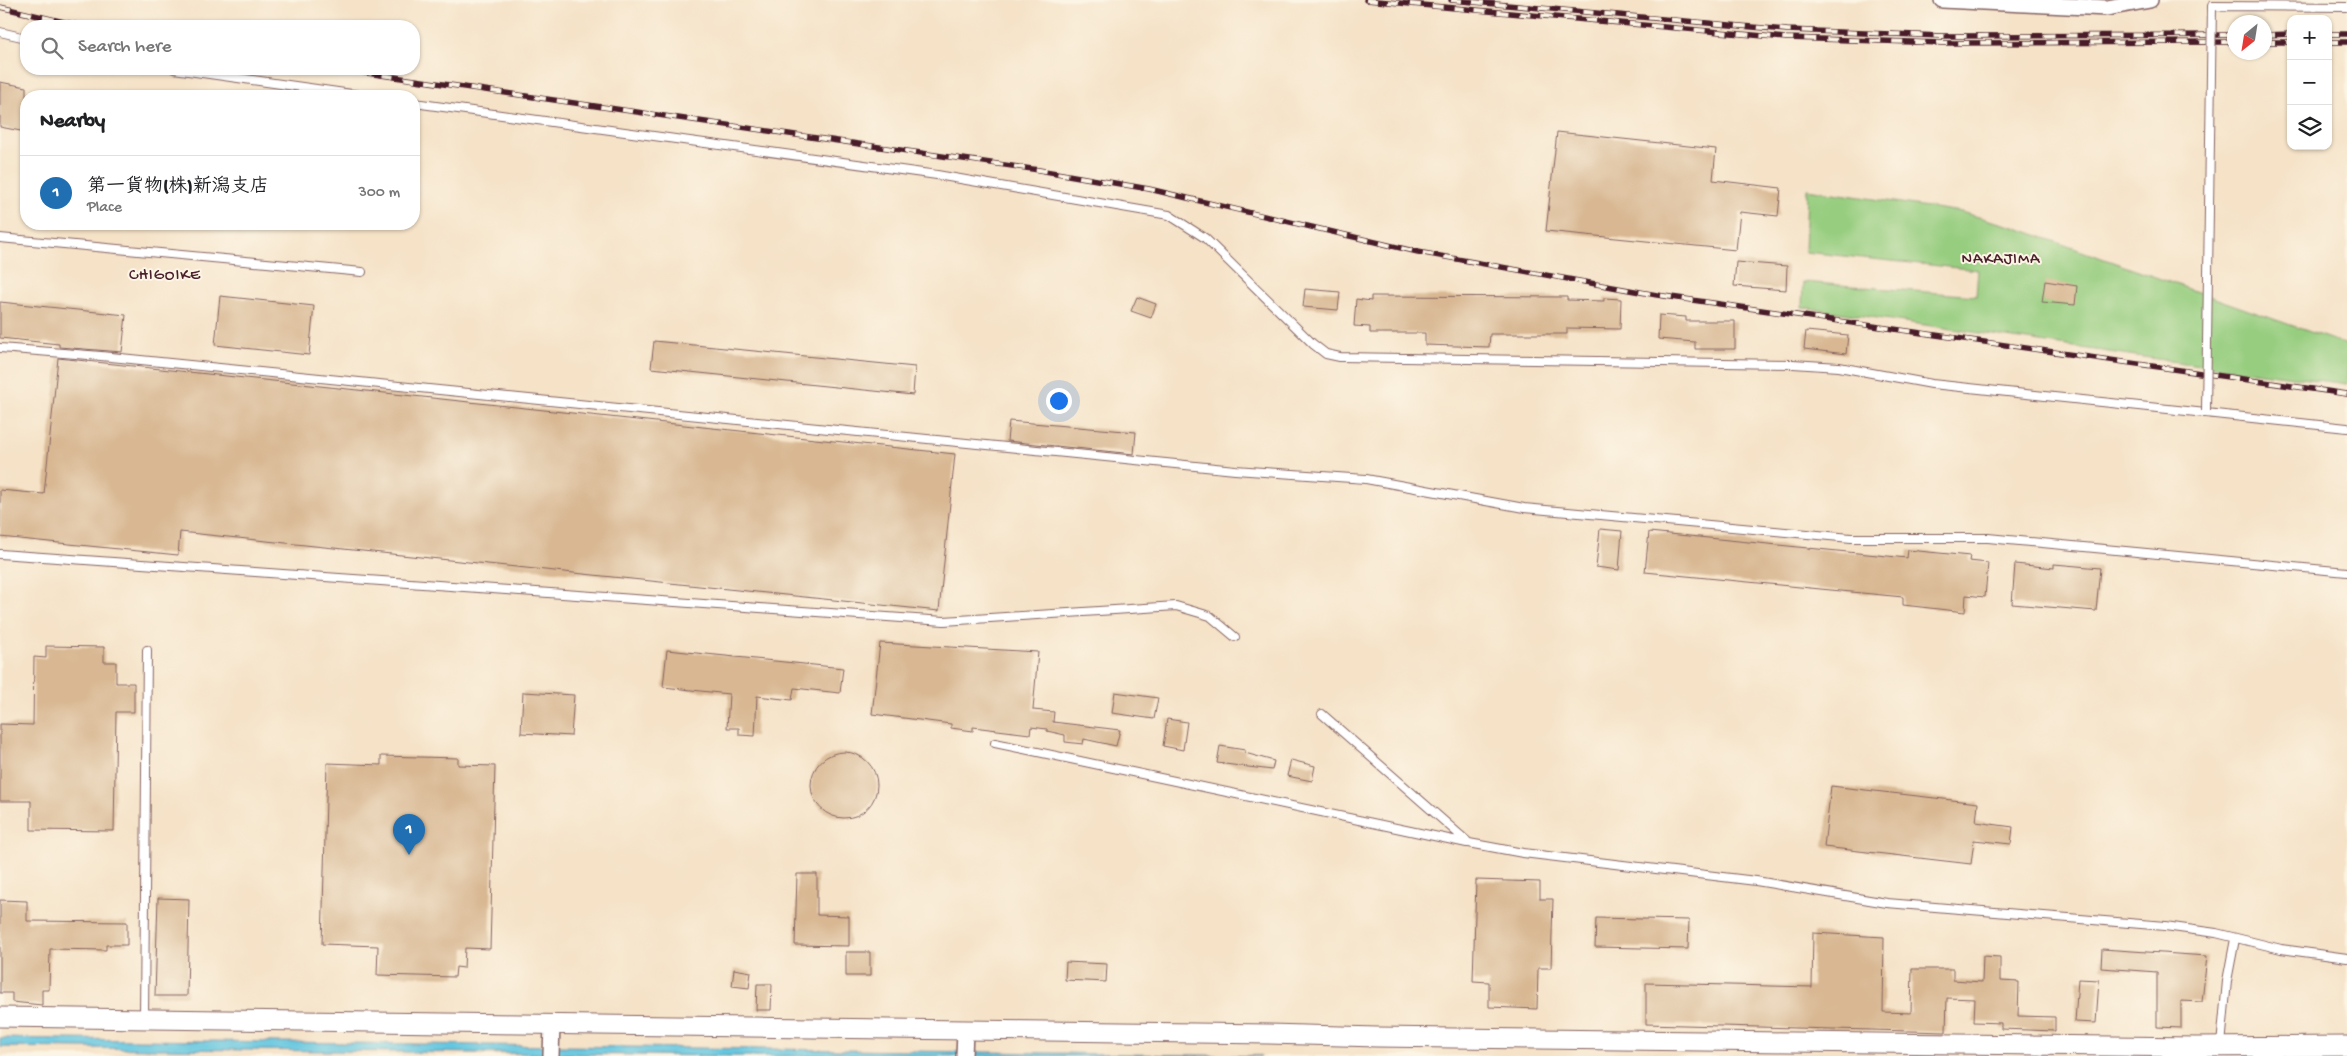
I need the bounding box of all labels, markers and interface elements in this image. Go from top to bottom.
north arrow [2227,15,2272,60]
map controls [2287,15,2332,150]
button: + [2287,15,2332,60]
search box [20,20,420,75]
icon: search [38,34,66,62]
text: Search here [78,36,172,59]
button: − [2287,60,2332,105]
button: layers [2287,105,2332,150]
text: Nearby [40,110,105,135]
text: 第一貨物(株)新潟支店 [87,176,269,199]
text: 1 [53,184,59,203]
text: 300 m [358,184,400,203]
text: Place [87,199,122,218]
district label: NAKAJIMA [1962,251,2041,270]
district label: CHIGOIKE [129,267,201,286]
your location [1046,388,1072,414]
pin: 1 [393,814,425,855]

